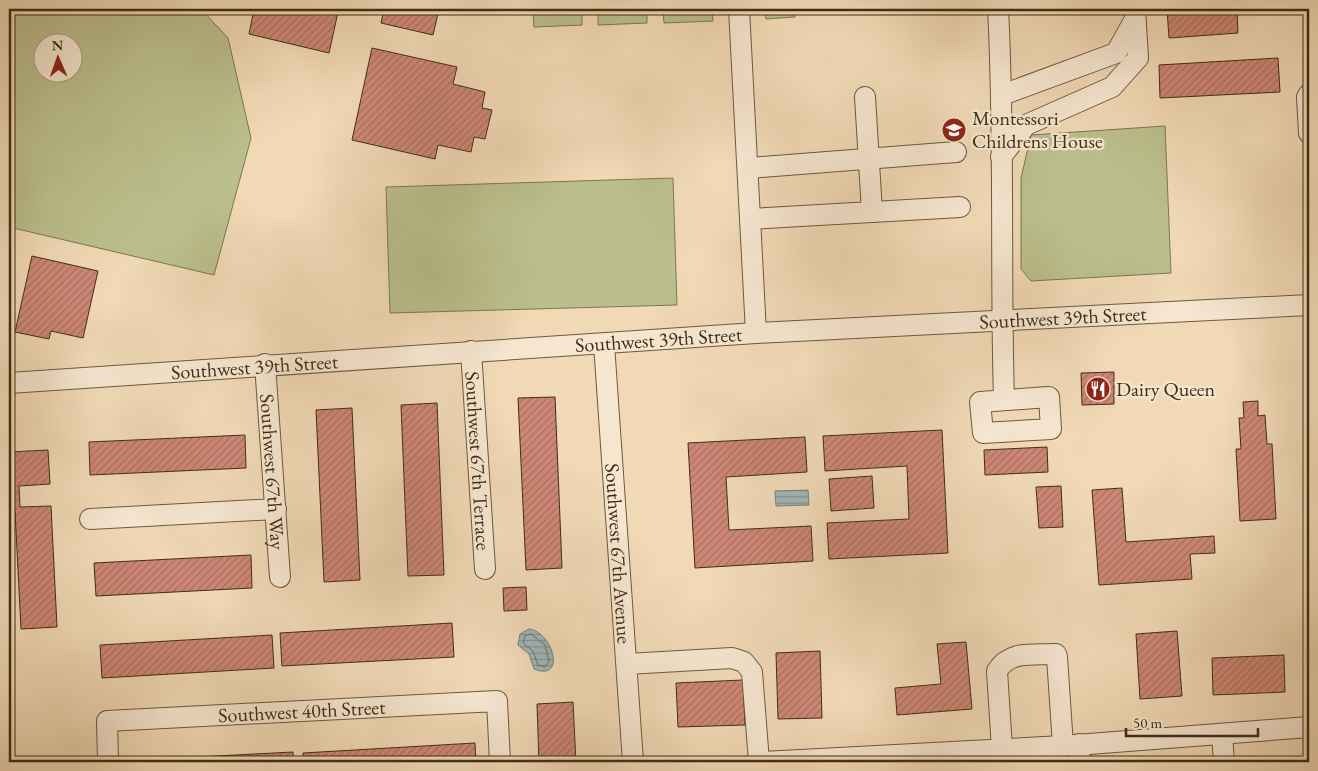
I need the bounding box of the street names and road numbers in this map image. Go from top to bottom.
street label: Southwest 39th Street [979,300,1148,335]
street label: Southwest 39th Street [574,321,744,358]
street label: Southwest 39th Street [170,348,340,385]
street label: Southwest 67th Terrace [459,370,497,551]
street label: Southwest 67th Way [254,393,291,551]
street label: Southwest 67th Avenue [599,462,638,645]
street label: Southwest 40th Street [217,694,387,728]

